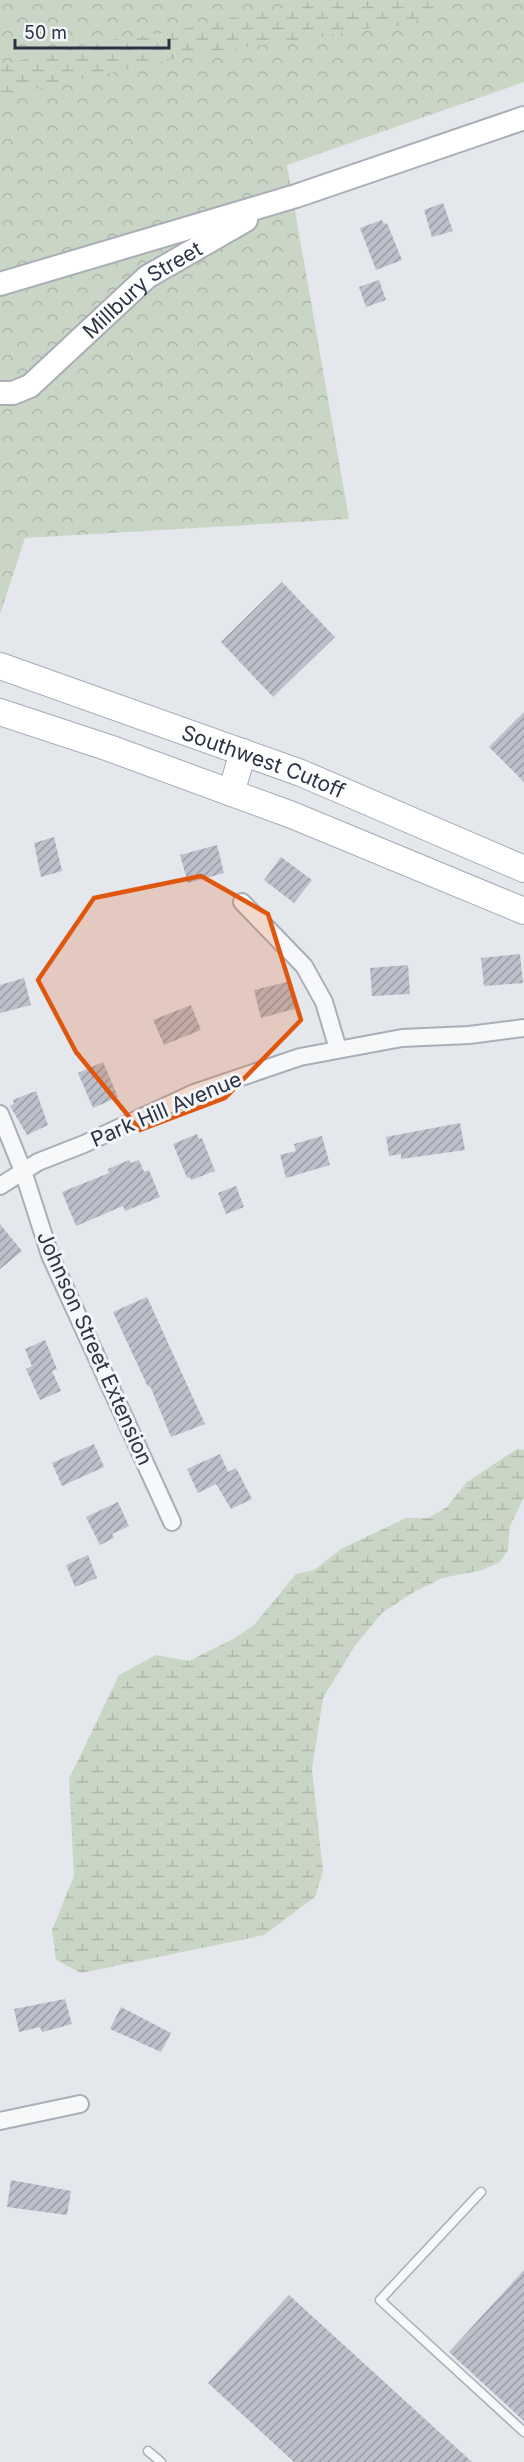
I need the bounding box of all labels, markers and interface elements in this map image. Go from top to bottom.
scale bar [15,12,170,50]
text: 50 m [24,22,67,43]
street label: Millbury Street [77,236,206,343]
street label: Southwest Cutoff [178,719,349,803]
street label: Park Hill Avenue [87,1066,245,1152]
street label: Johnson Street Extension [32,1227,158,1469]

